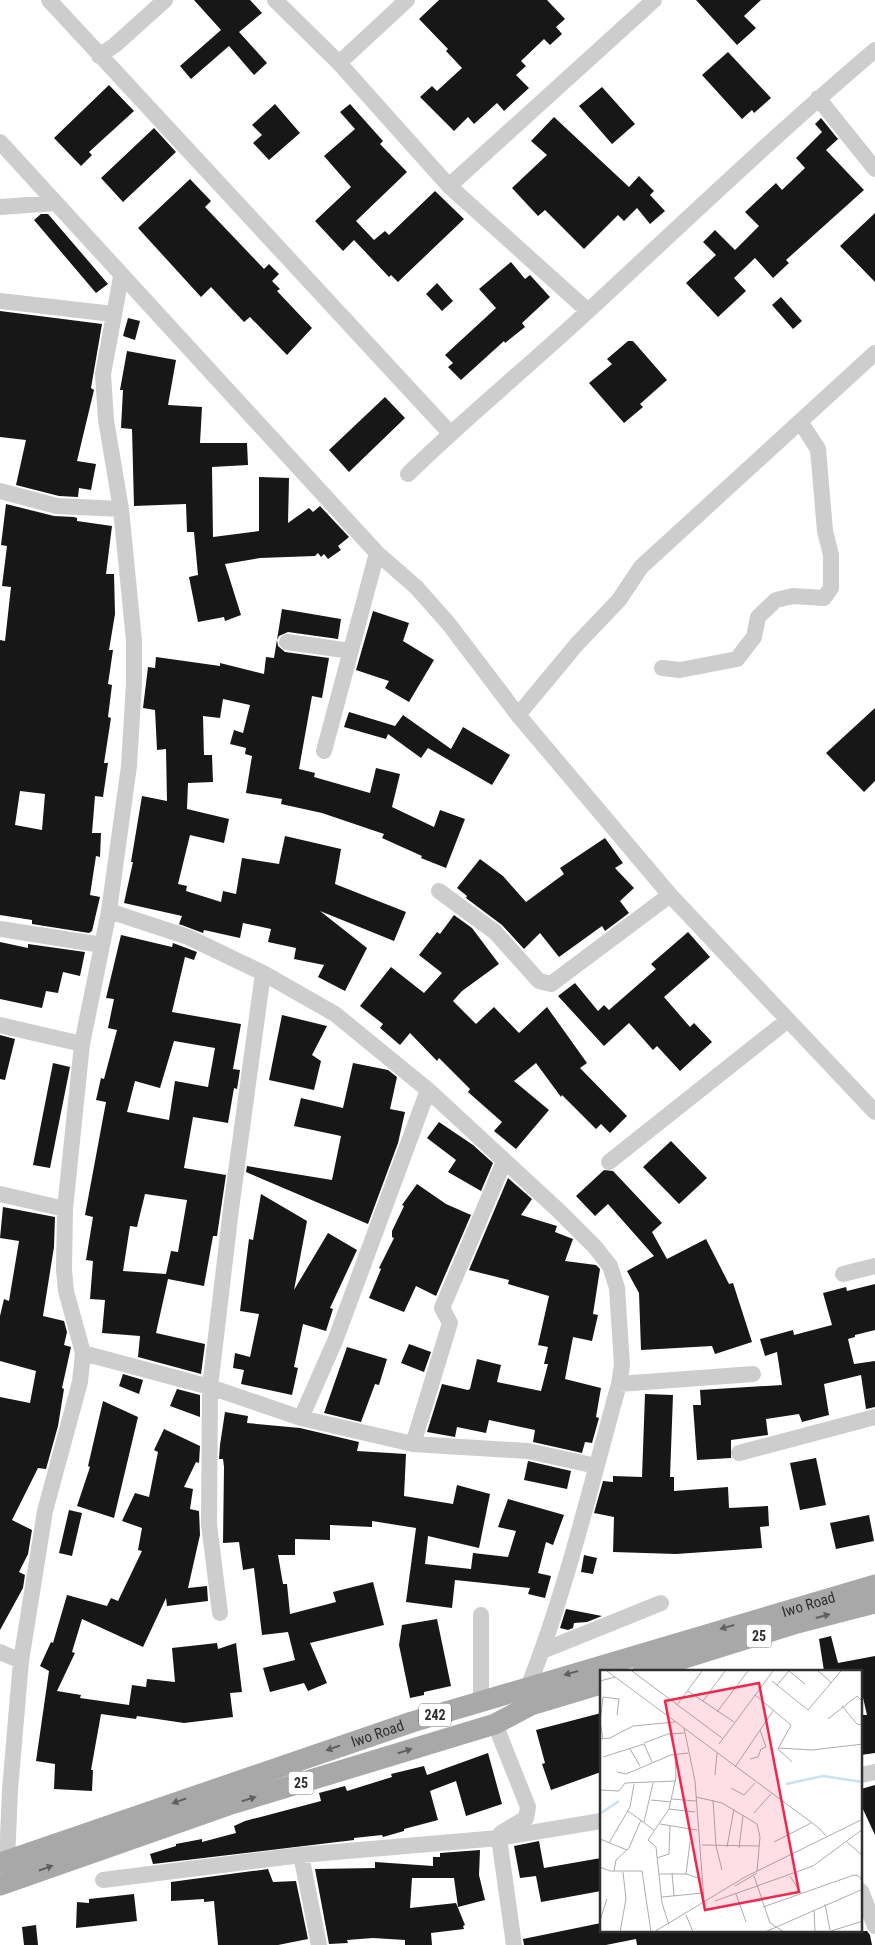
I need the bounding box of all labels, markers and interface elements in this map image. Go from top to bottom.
street label: Iwo Road [780,1588,837,1621]
one-way arrow [816,1612,831,1620]
one-way arrow [720,1623,735,1631]
road number: 25 [746,1624,772,1648]
one-way arrow [564,1669,579,1677]
inset map [600,1670,862,1932]
road number: 242 [419,1704,451,1726]
street label: Iwo Road [349,1716,406,1751]
one-way arrow [325,1745,340,1753]
one-way arrow [397,1747,412,1755]
road number: 25 [288,1772,314,1795]
one-way arrow [242,1794,257,1802]
one-way arrow [171,1797,186,1805]
one-way arrow [39,1864,54,1872]

